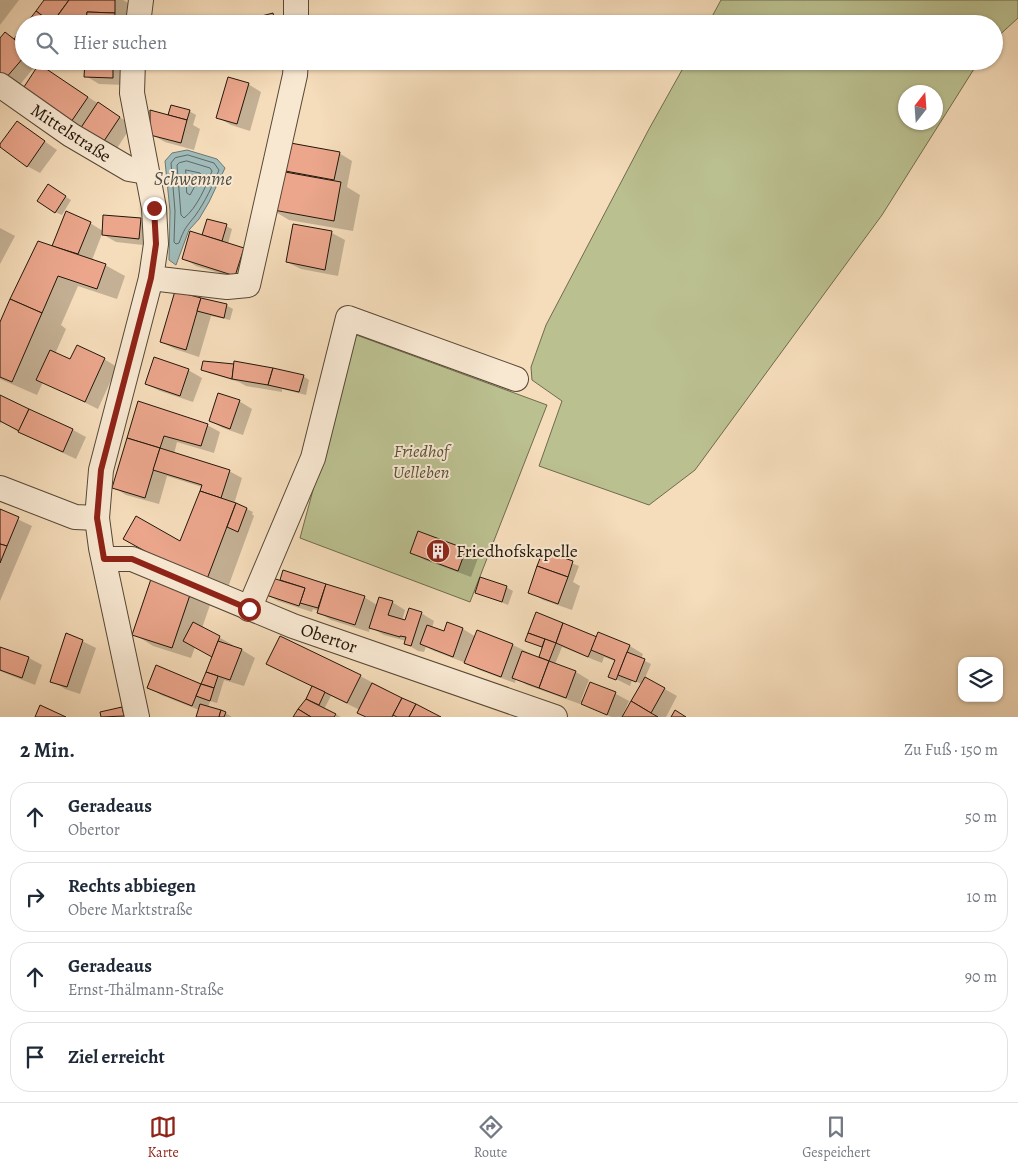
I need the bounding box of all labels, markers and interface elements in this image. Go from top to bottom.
search box [15,15,1003,70]
icon: search [33,29,61,57]
text: Hier suchen [73,30,167,56]
north arrow [898,85,943,130]
street label: Mittelstraße [26,98,116,168]
water label: Schwemme [154,166,232,192]
route end [143,197,166,220]
park label: Friedhof Uelleben [393,439,452,484]
building icon: Friedhofskapelle [425,538,451,564]
place label: Friedhofskapelle [456,539,578,563]
route start [238,598,261,621]
street label: Obertor [298,617,361,659]
map controls [958,657,1003,702]
button: layers [958,657,1003,702]
text: 2 Min. [20,736,75,764]
text: Zu Fuß · 150 m [904,739,998,761]
text: Geradeaus [68,793,152,819]
icon: ahead [21,803,49,831]
text: 50 m [965,806,997,828]
text: Obertor [68,819,120,841]
text: Rechts abbiegen [68,873,196,899]
icon: right [21,883,49,911]
text: 10 m [967,886,997,908]
text: Obere Marktstraße [68,899,193,921]
text: Geradeaus [68,953,152,979]
icon: ahead [21,963,49,991]
text: 90 m [965,966,997,988]
text: Ernst-Thälmann-Straße [68,979,224,1001]
icon: arrive [21,1043,49,1071]
text: Ziel erreicht [68,1044,165,1070]
tab: Karte [147,1113,179,1162]
tab: Route [474,1113,507,1162]
tab: Gespeichert [802,1113,871,1162]

